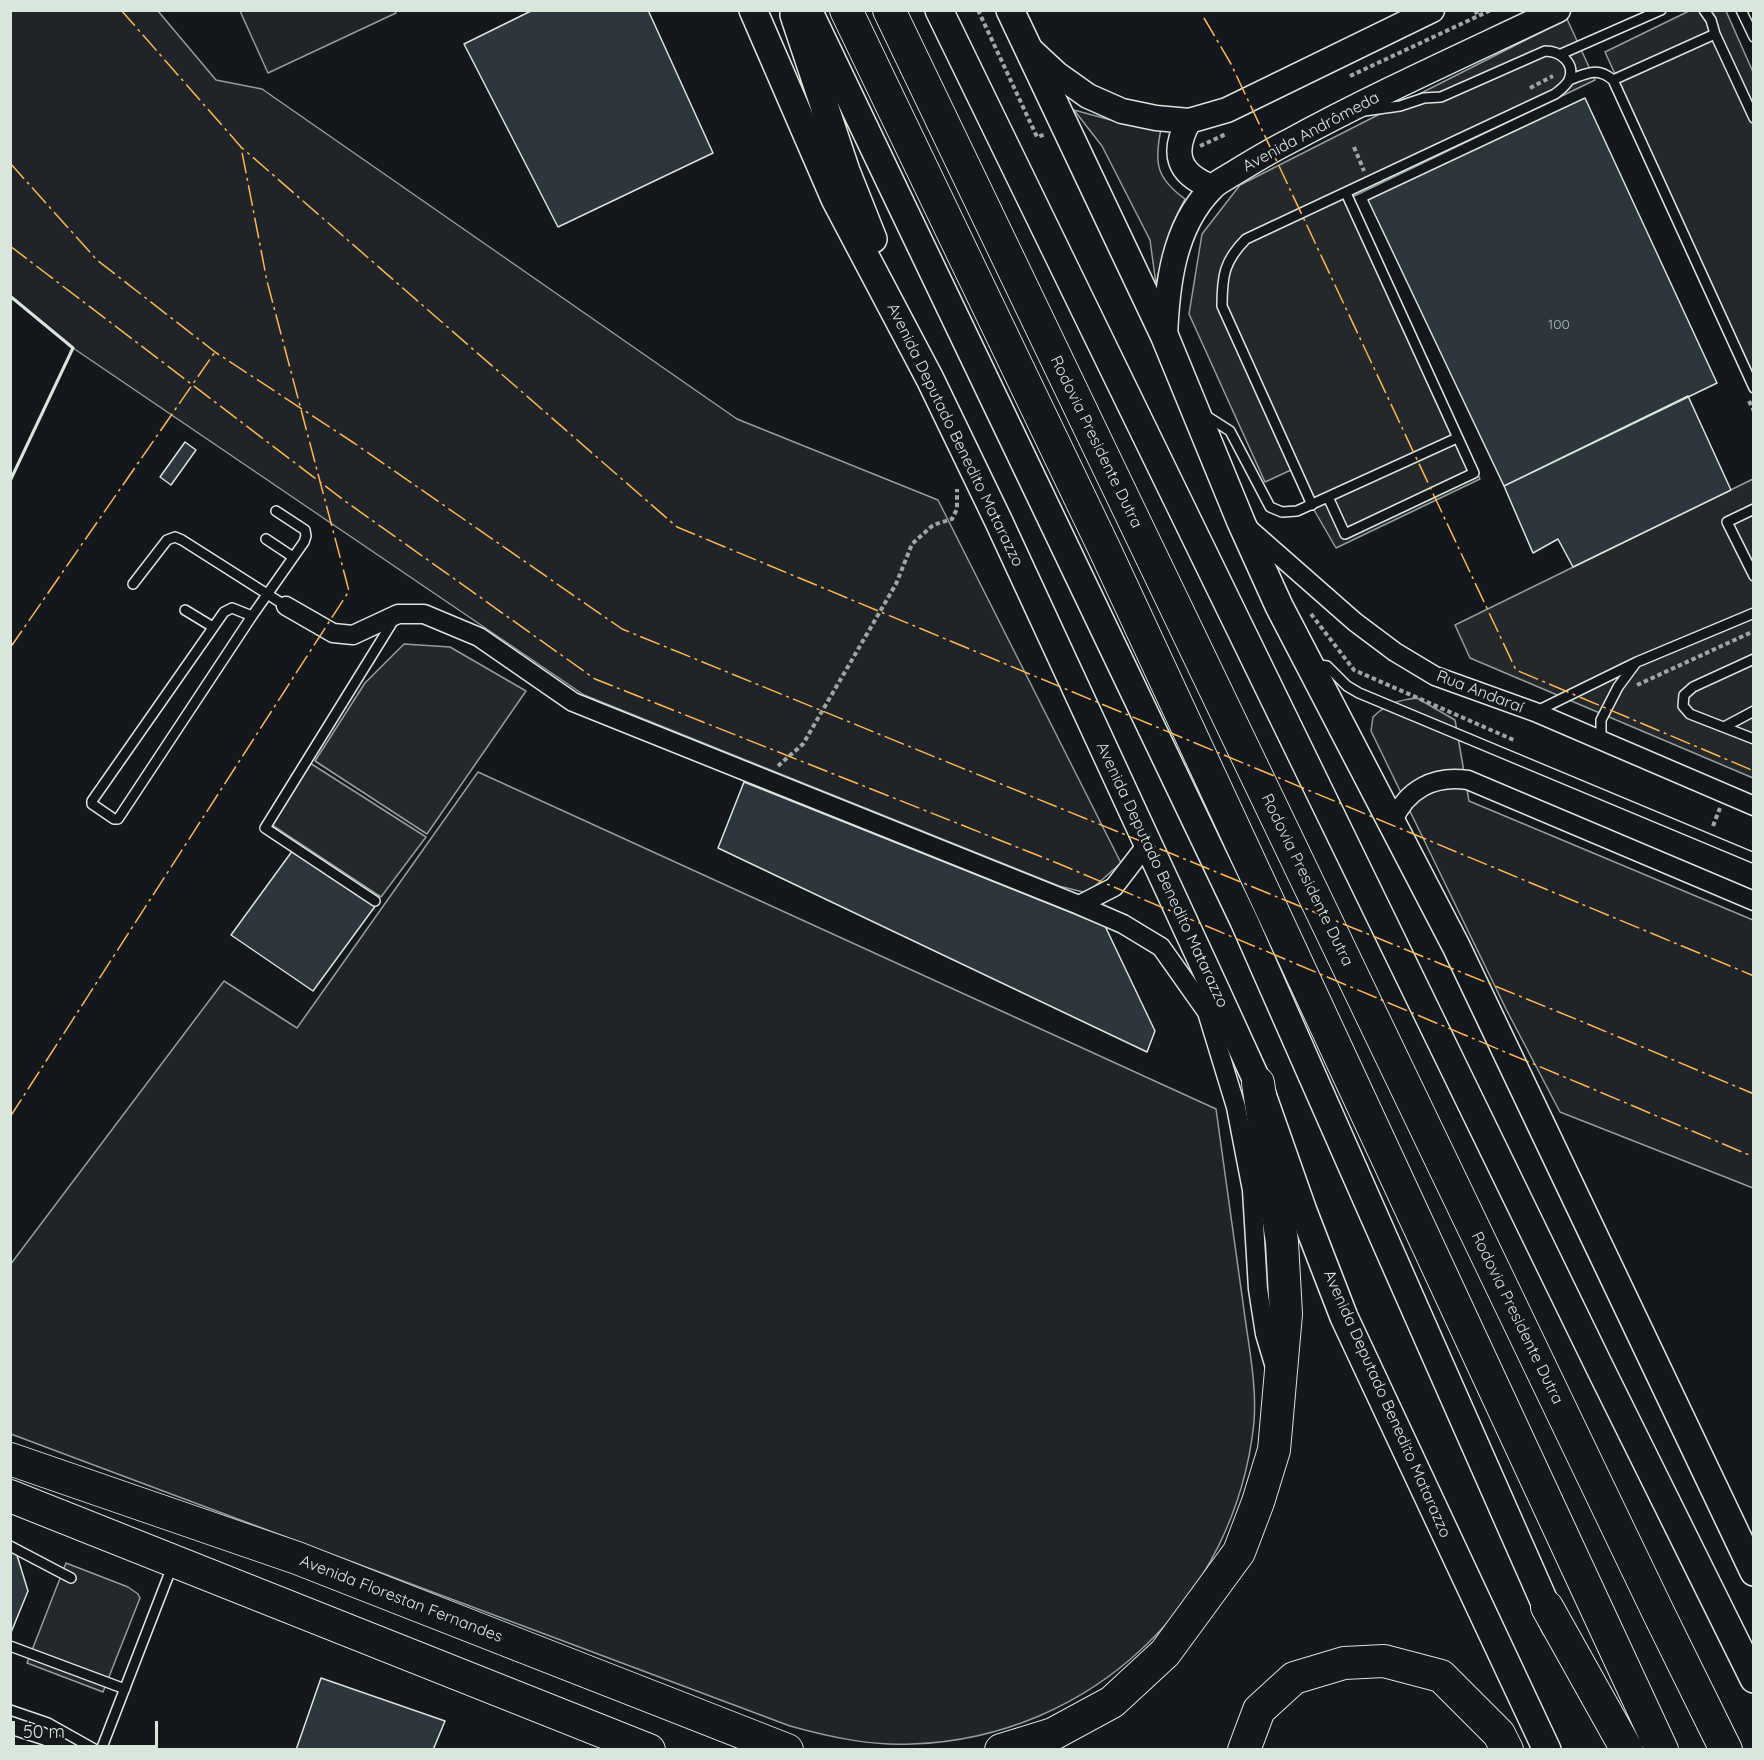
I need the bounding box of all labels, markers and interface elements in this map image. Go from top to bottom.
street label: Avenida Andrômeda [1239,88,1383,176]
street label: Avenida Deputado Benedito Matarazzo [883,300,1027,570]
house number: 100 [1548,317,1570,333]
street label: Rodovia Presidente Dutra [1046,353,1146,531]
street label: Rua Andaraí [1434,667,1526,717]
street label: Avenida Deputado Benedito Matarazzo [1092,739,1232,1011]
street label: Rodovia Presidente Dutra [1257,791,1357,969]
street label: Rodovia Presidente Dutra [1467,1229,1567,1407]
street label: Avenida Deputado Benedito Matarazzo [1319,1267,1455,1541]
street label: Avenida Florestan Fernandes [297,1551,505,1647]
scale bar [15,1709,160,1747]
text: 50 m [23,1720,65,1743]

